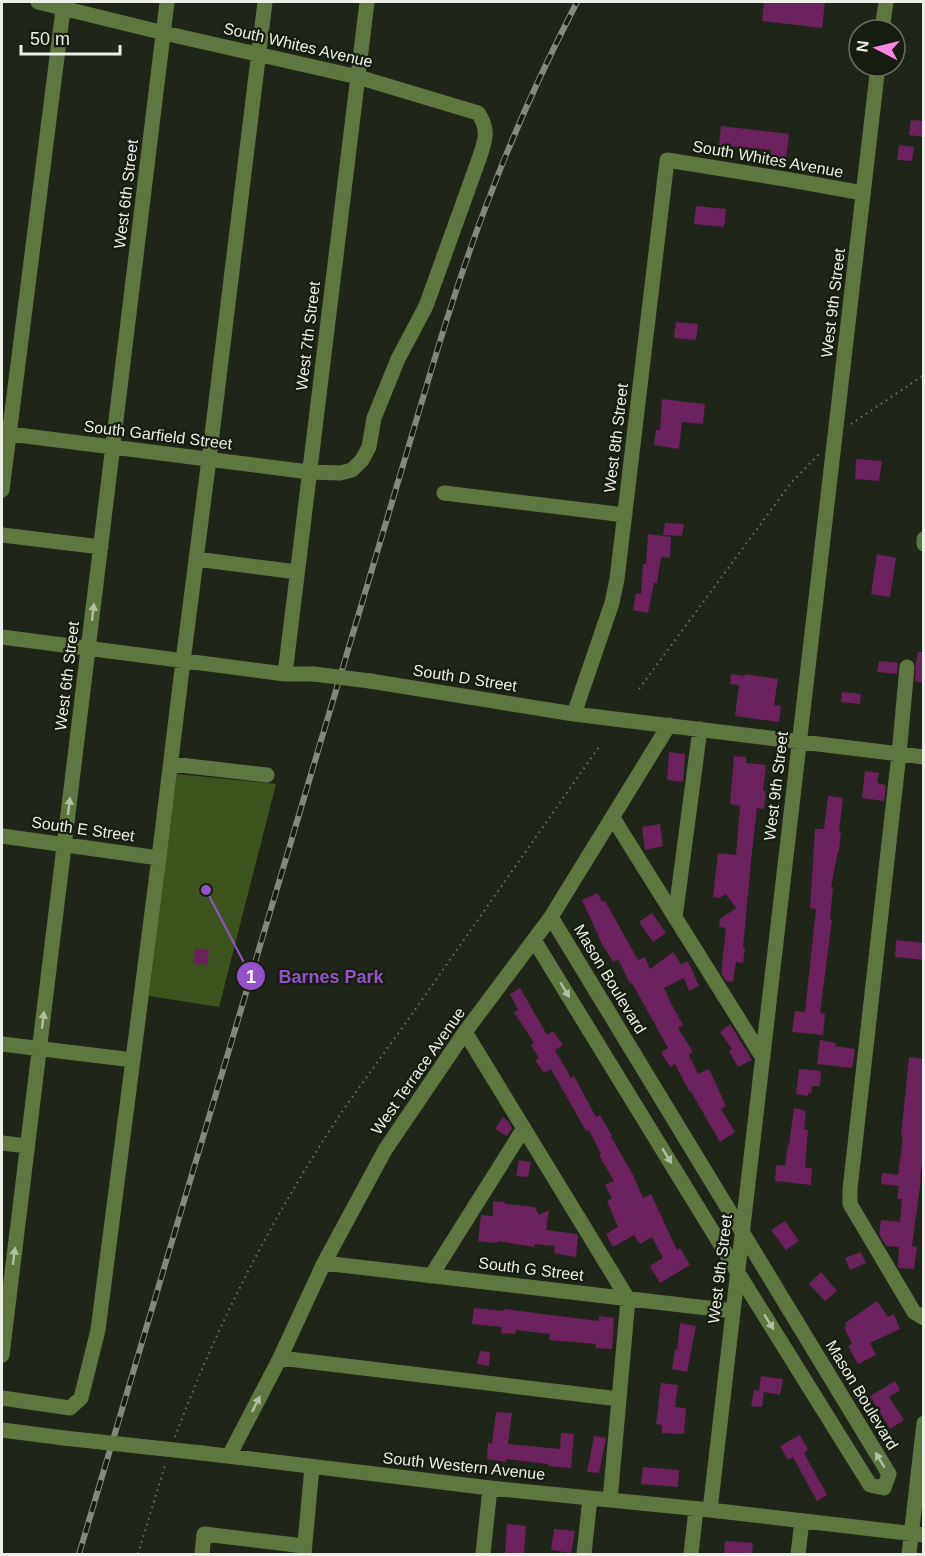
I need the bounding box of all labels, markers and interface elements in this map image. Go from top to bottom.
scale bar [21,18,120,56]
north arrow [847,18,907,78]
street label: South Whites Avenue [222,20,374,70]
text: 50 m [30,29,70,49]
text: N [853,39,872,53]
street label: South Whites Avenue [691,137,845,181]
street label: West 6th Street [111,138,141,250]
street label: West 9th Street [818,247,848,359]
street label: West 7th Street [293,280,323,392]
street label: West 8th Street [601,382,631,494]
street label: South Garfield Street [83,417,234,453]
one-way arrow [88,603,97,622]
street label: West 6th Street [52,620,82,732]
street label: South D Street [412,661,519,695]
street label: West 9th Street [761,730,791,842]
one-way arrow [64,796,74,815]
street label: South E Street [30,813,136,845]
street label: Mason Boulevard [571,921,649,1037]
callout: Barnes Park [236,958,395,994]
text: 1 [246,967,256,987]
text: Barnes Park [278,967,385,987]
one-way arrow [559,982,570,998]
street label: West Terrace Avenue [368,1004,468,1138]
one-way arrow [38,1011,47,1030]
one-way arrow [661,1148,672,1164]
street label: West 9th Street [705,1213,735,1325]
one-way arrow [9,1246,18,1265]
street label: South G Street [477,1254,585,1284]
one-way arrow [763,1314,774,1330]
street label: Mason Boulevard [823,1337,901,1453]
one-way arrow [251,1395,261,1412]
street label: South Western Avenue [382,1449,546,1483]
one-way arrow [875,1452,886,1468]

